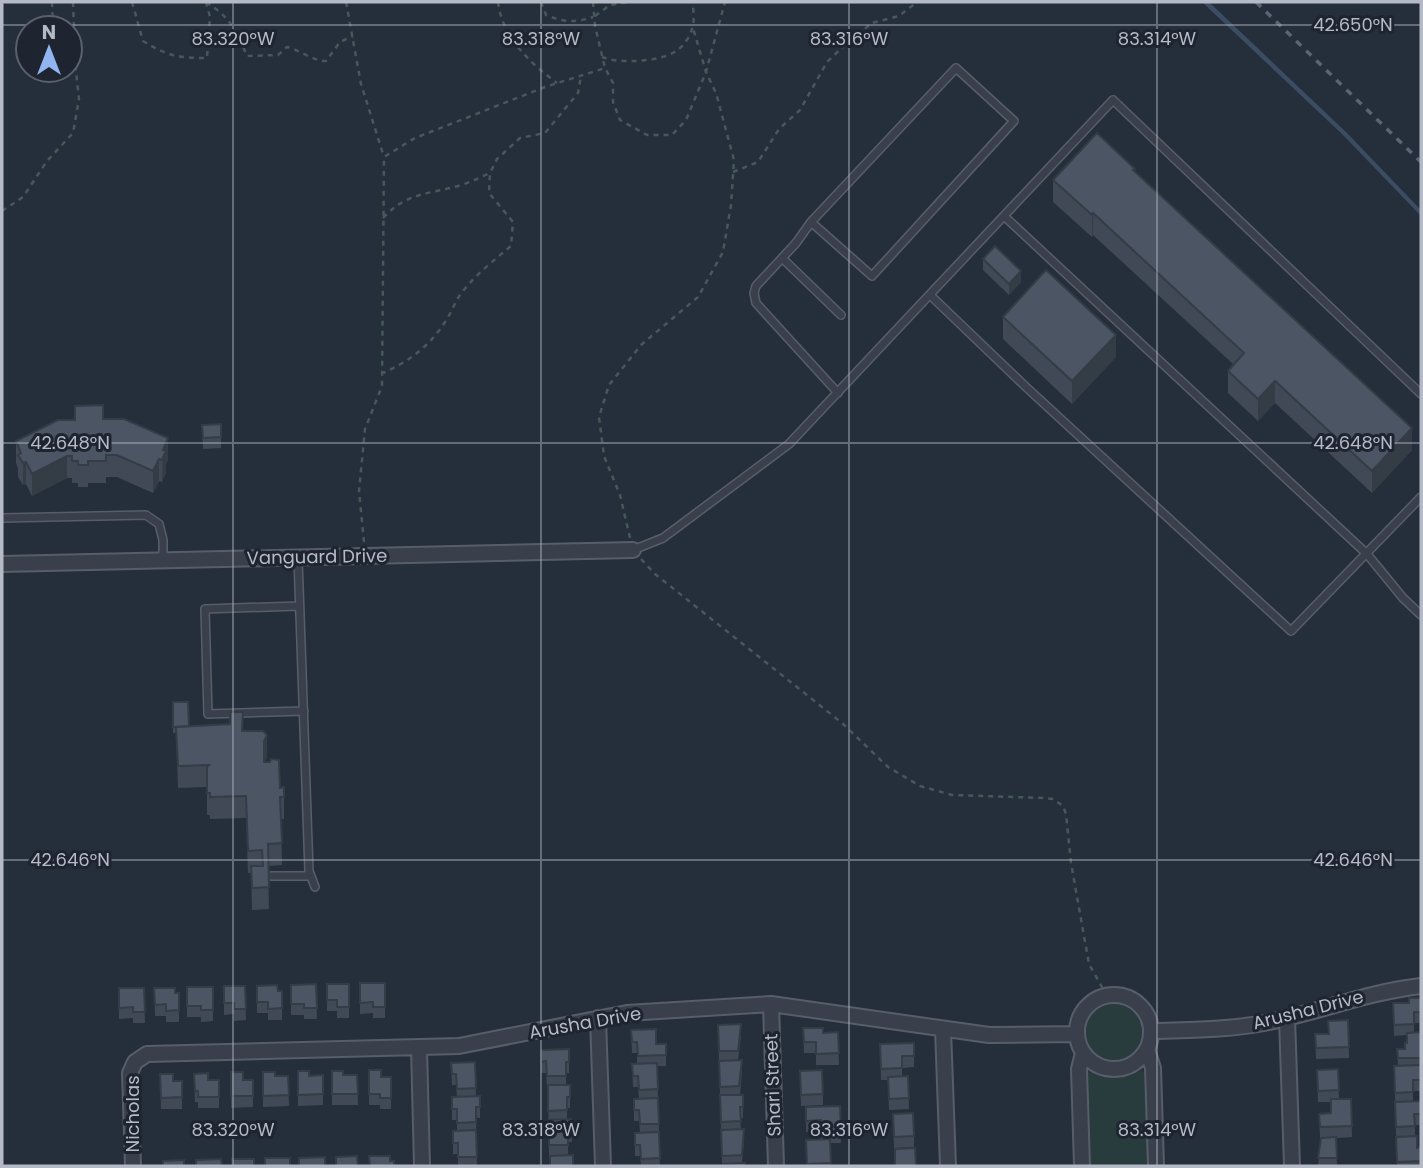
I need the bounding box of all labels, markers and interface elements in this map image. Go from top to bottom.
text: 42.650°N [1313,12,1393,37]
north arrow [14,14,84,84]
text: N [42,19,56,46]
text: 83.320°W [192,26,275,51]
text: 83.318°W [502,26,581,51]
text: 83.316°W [810,26,889,51]
text: 83.314°W [1118,26,1197,51]
text: 42.648°N [30,430,110,455]
text: 42.648°N [1313,430,1393,455]
street label: Vanguard Drive [247,543,387,570]
text: 42.646°N [30,847,110,872]
text: 42.646°N [1313,847,1393,872]
street label: Arusha Drive [1250,984,1366,1035]
street label: Arusha Drive [527,1000,643,1045]
street label: Shari Street [758,1033,787,1137]
street label: Nicholas [120,1075,145,1153]
text: 83.320°W [192,1117,275,1142]
text: 83.318°W [502,1117,581,1142]
text: 83.316°W [810,1117,889,1142]
text: 83.314°W [1118,1117,1197,1142]

